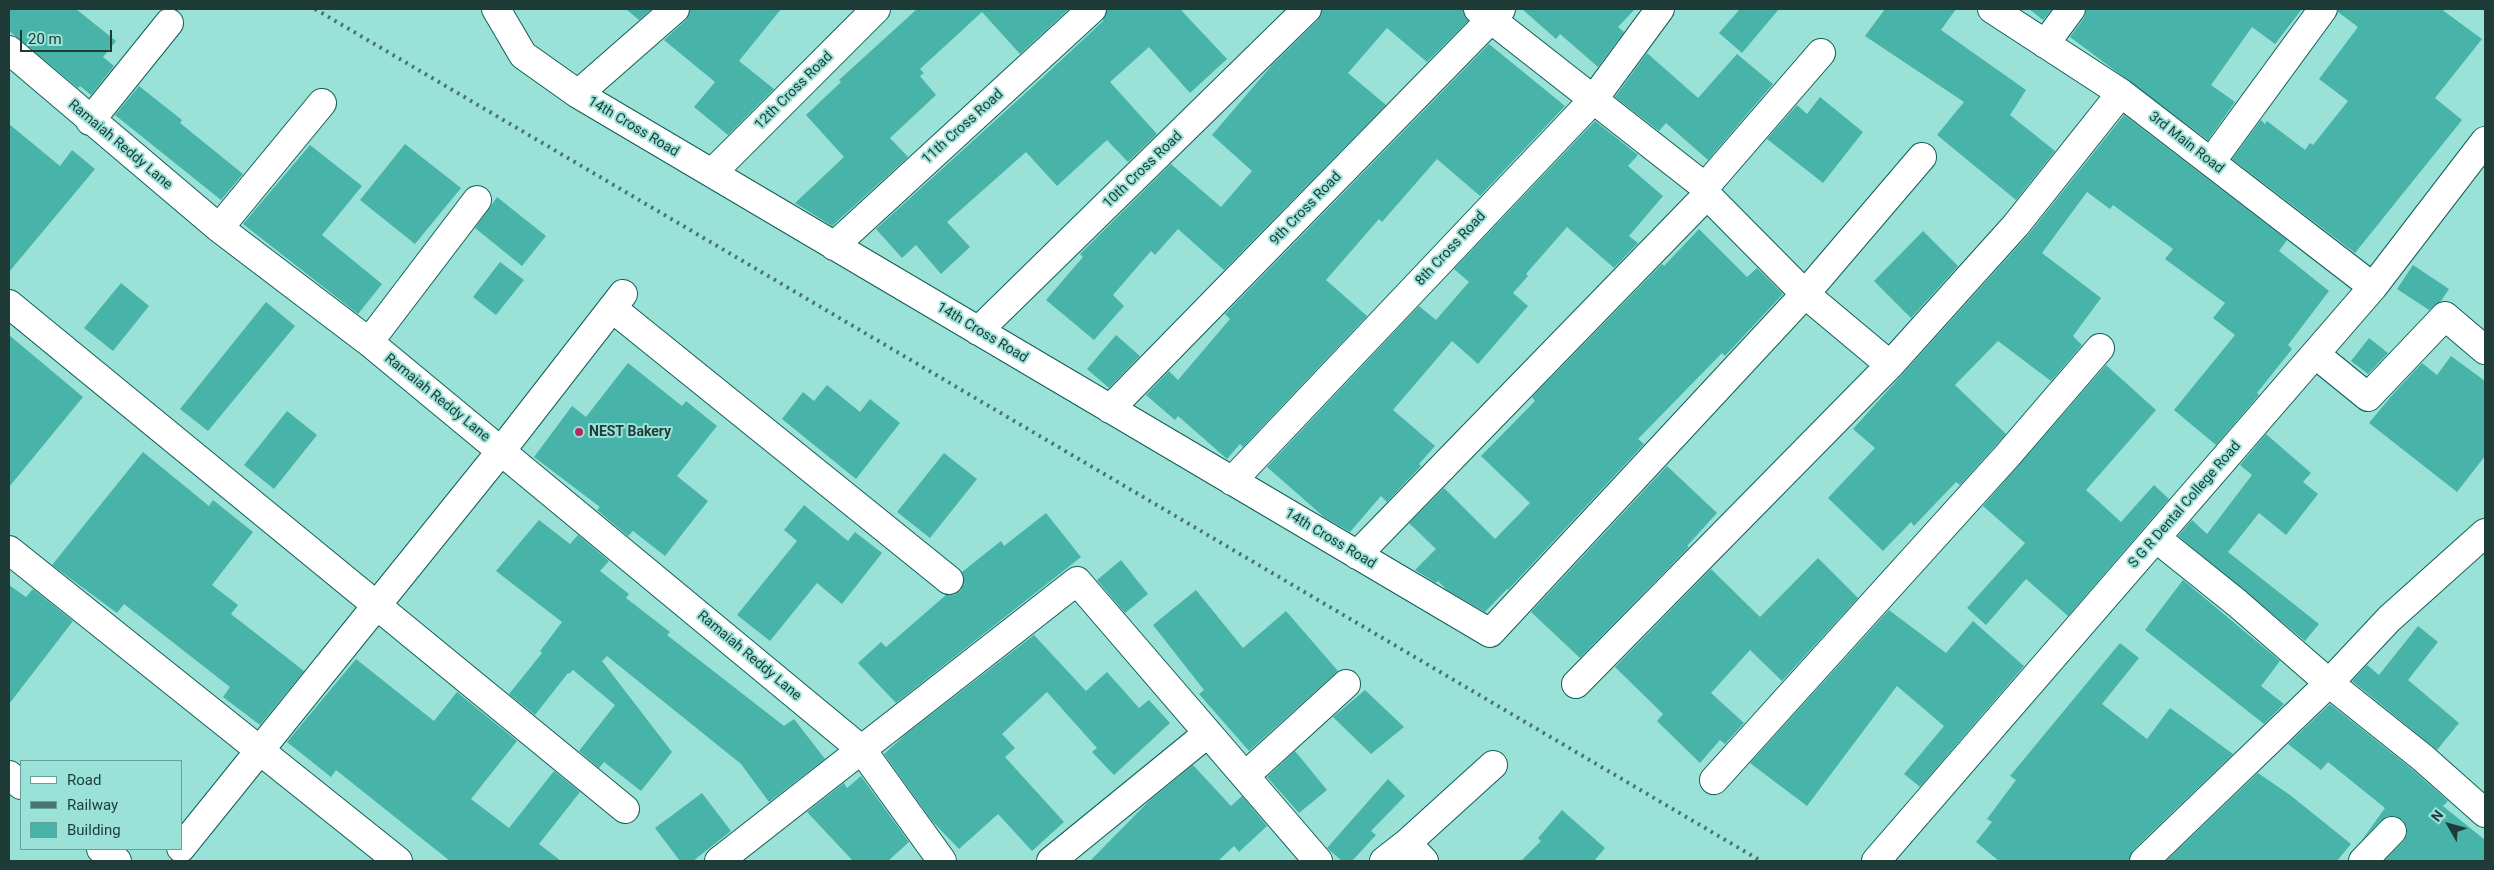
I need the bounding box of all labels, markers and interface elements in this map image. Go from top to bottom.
scale bar [22,20,115,52]
text: 20 m [28,30,62,48]
street label: 12th Cross Road [752,49,836,133]
street label: 11th Cross Road [919,86,1007,168]
street label: 14th Cross Road [584,93,682,161]
street label: Ramaiah Reddy Lane [65,97,175,193]
street label: 3rd Main Road [2145,109,2227,177]
street label: 10th Cross Road [1100,128,1186,212]
street label: 9th Cross Road [1267,169,1345,249]
street label: 8th Cross Road [1412,208,1490,290]
street label: 14th Cross Road [933,299,1031,367]
street label: Ramaiah Reddy Lane [381,350,493,446]
place label: NEST Bakery [589,424,671,440]
marker: NEST Bakery [573,426,585,438]
street label: S G R Dental College Road [2125,438,2245,572]
street label: 14th Cross Road [1281,505,1379,573]
street label: Ramaiah Reddy Lane [694,608,804,704]
legend [20,760,182,850]
text: Road [67,771,101,789]
text: Railway [67,796,118,814]
north arrow [2424,800,2474,850]
text: N [2428,807,2447,825]
text: Building [67,821,121,839]

